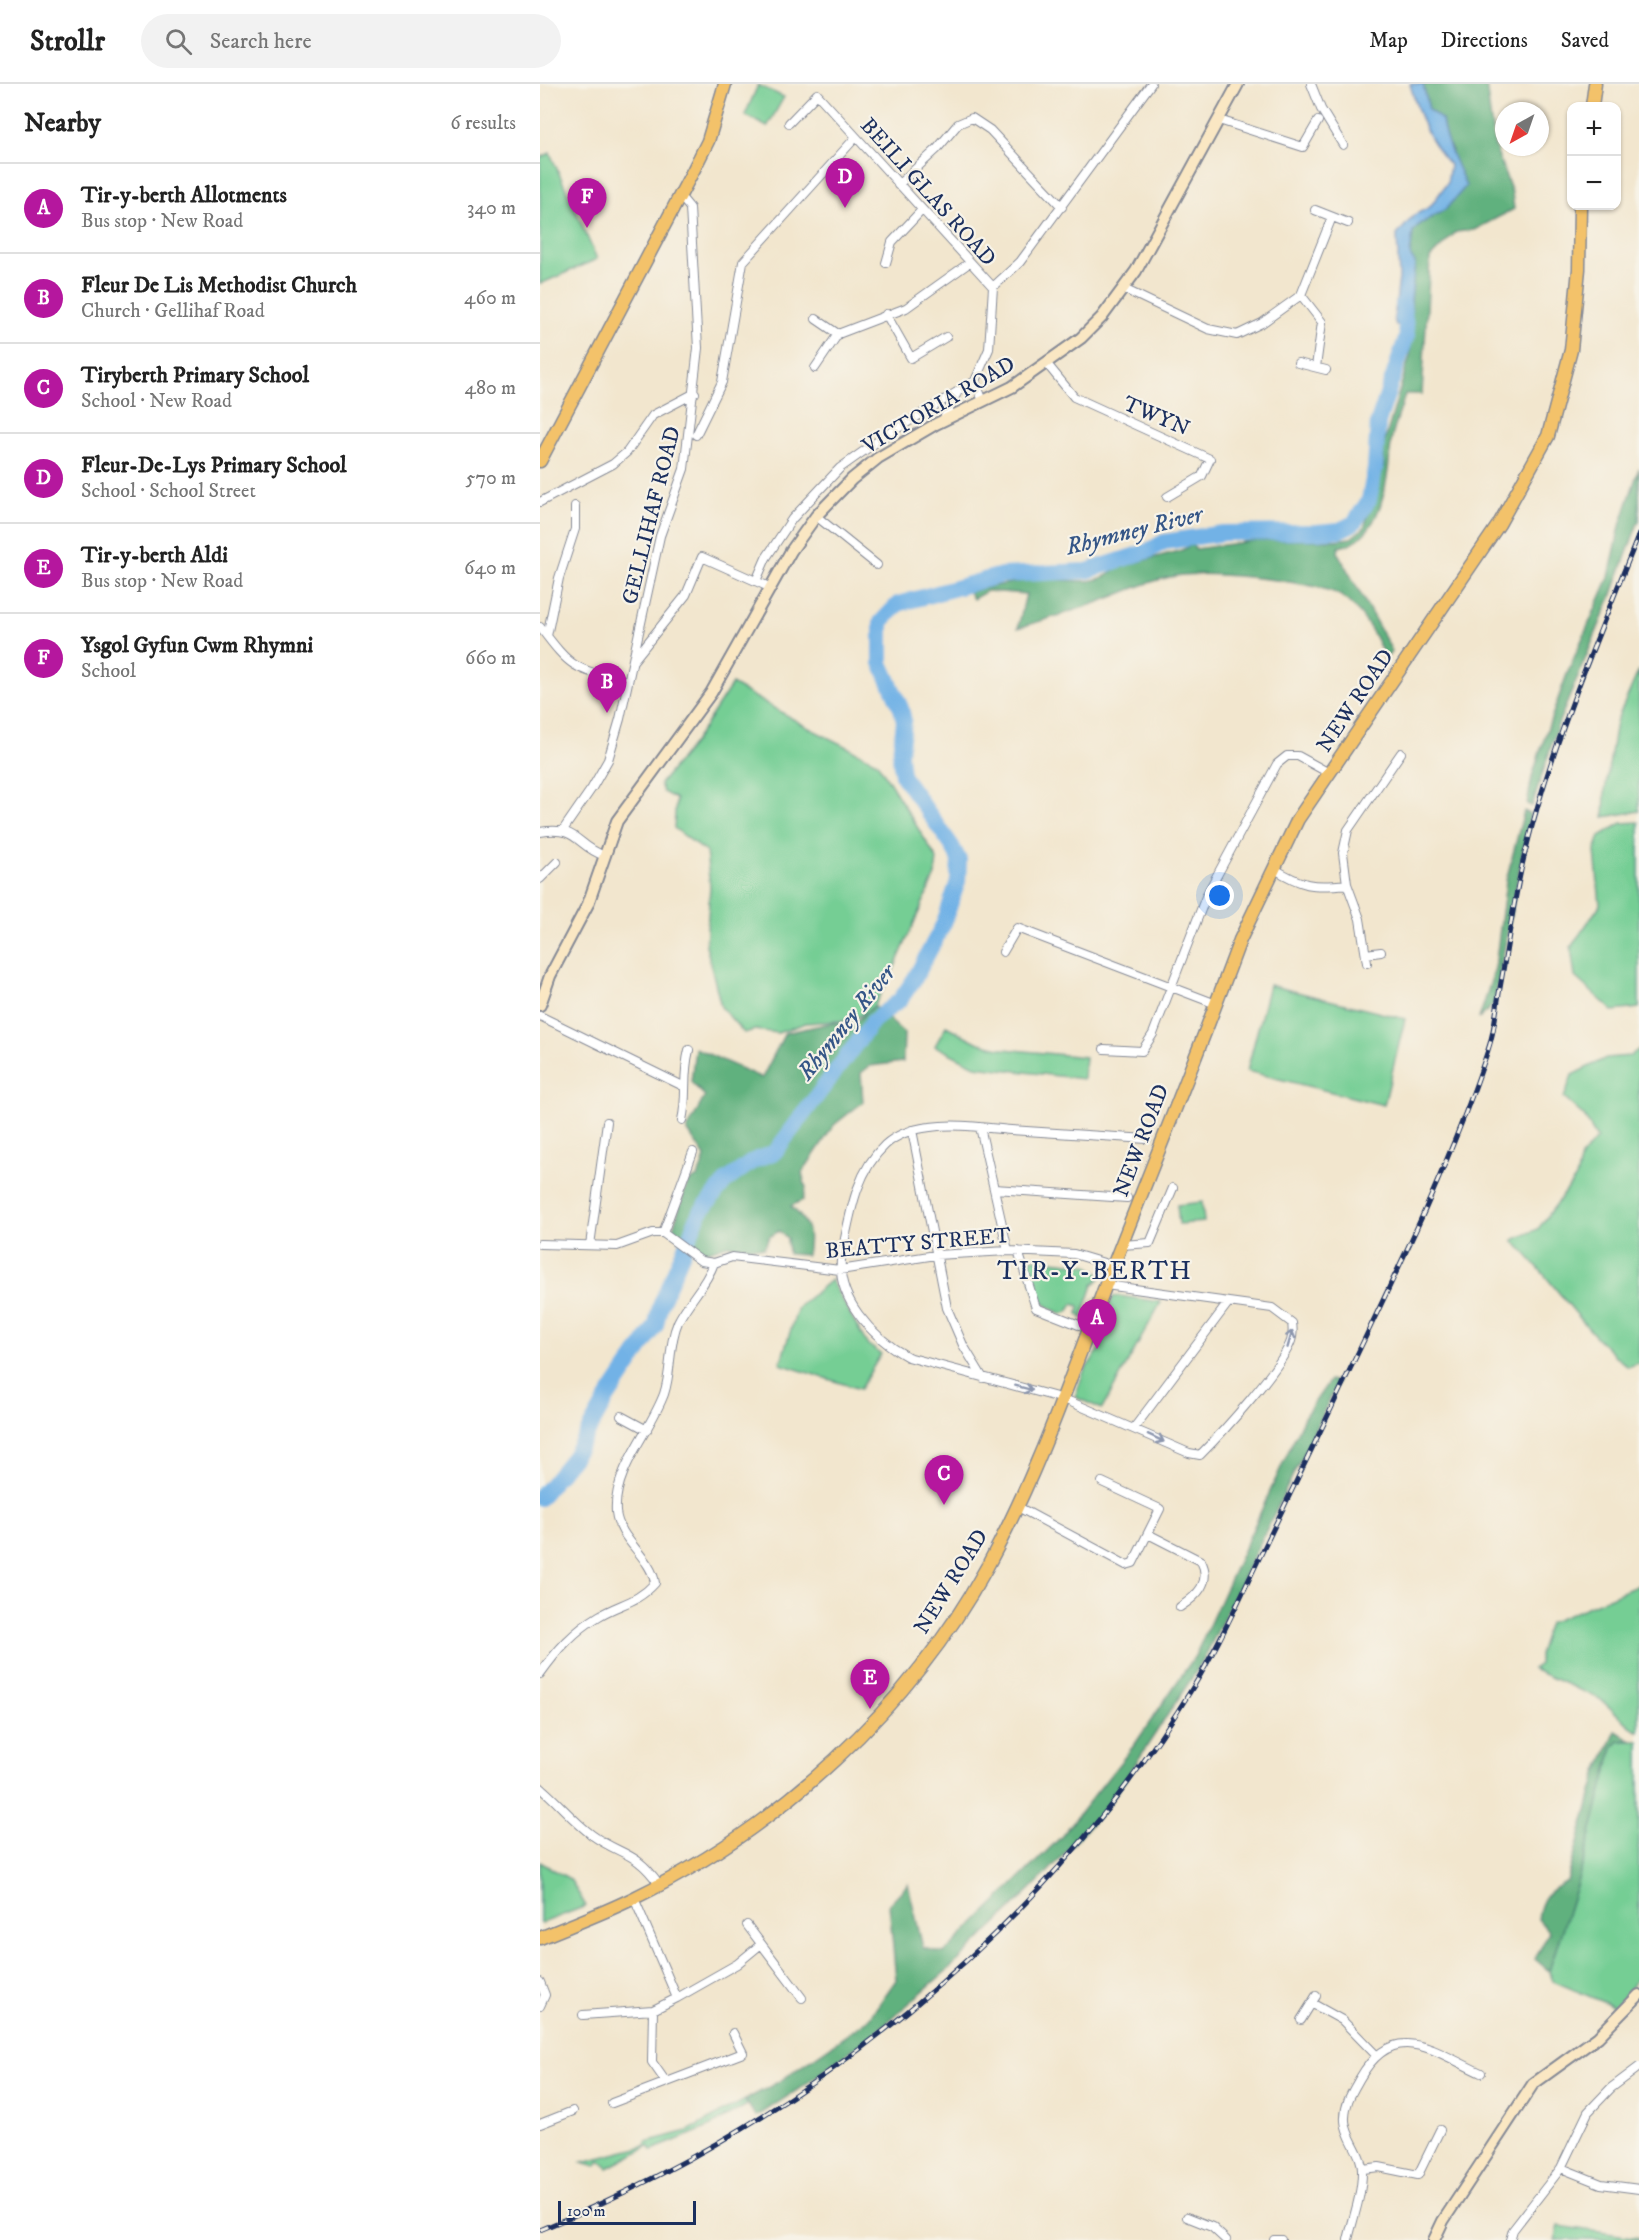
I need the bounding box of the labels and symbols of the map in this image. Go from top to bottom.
north arrow [1495,102,1549,156]
street label: BEILI GLAS ROAD [854,112,1002,272]
pin: D [826,158,864,208]
pin: F [568,178,606,228]
street label: VICTORIA ROAD [857,351,1020,461]
street label: TWYN [1119,390,1194,442]
street label: GELLIHAF ROAD [616,423,687,607]
water label: Rhymney River [1062,499,1208,563]
street label: NEW ROAD [1311,644,1400,758]
pin: B [588,664,626,713]
your location [1205,881,1234,910]
water label: Rhymney River [790,957,904,1087]
street label: NEW ROAD [1108,1080,1175,1201]
street label: BEATTY STREET [824,1222,1012,1265]
district label: TIR-Y-BERTH [997,1255,1193,1288]
pin: A [1078,1300,1116,1349]
one-way arrow [1285,1330,1296,1349]
one-way arrow [1014,1383,1033,1395]
one-way arrow [1147,1433,1165,1445]
pin: C [924,1456,964,1505]
street label: NEW ROAD [908,1524,994,1639]
pin: E [850,1660,890,1709]
scale bar [558,2198,696,2226]

